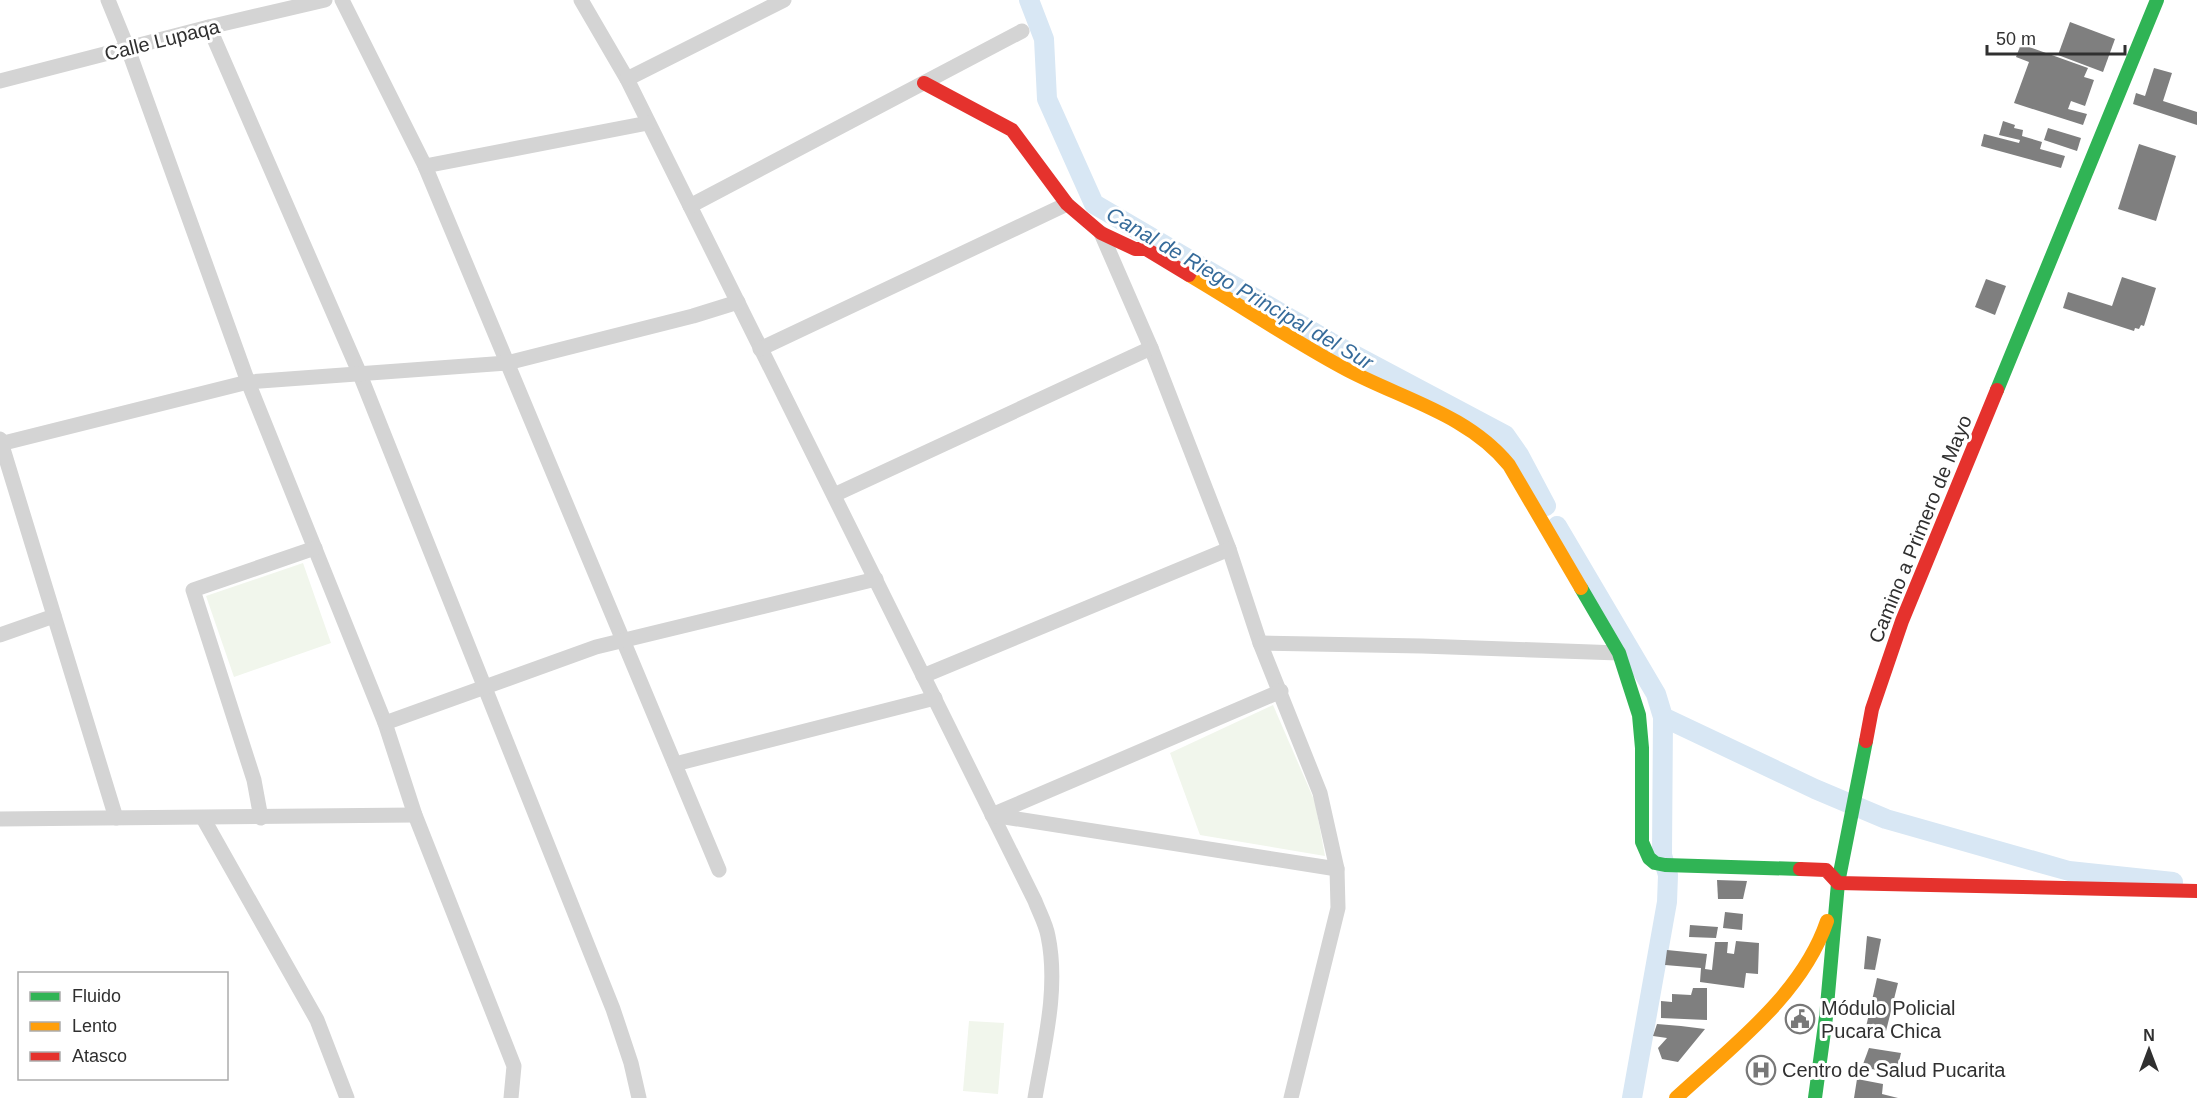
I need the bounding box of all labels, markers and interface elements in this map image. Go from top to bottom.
street label: Calle Lupaqa [102,15,223,65]
scale bar [1987,18,2125,56]
text: 50 m [1996,29,2036,49]
water label: Canal de Riego Principal del Sur [1103,202,1378,374]
street label: Camino a Primero de Mayo [1864,412,1976,646]
legend [18,972,228,1080]
text: Fluido [72,986,121,1006]
place label: Módulo Policial Pucara Chica [1821,997,1956,1042]
public building icon: Módulo Policial Pucara Chica [1784,1003,1816,1035]
text: Lento [72,1016,117,1036]
north arrow [2119,1020,2179,1080]
text: N [2143,1027,2155,1044]
text: Atasco [72,1046,127,1066]
hospital icon: Centro de Salud Pucarita [1745,1054,1777,1086]
place label: Centro de Salud Pucarita [1782,1059,2006,1081]

